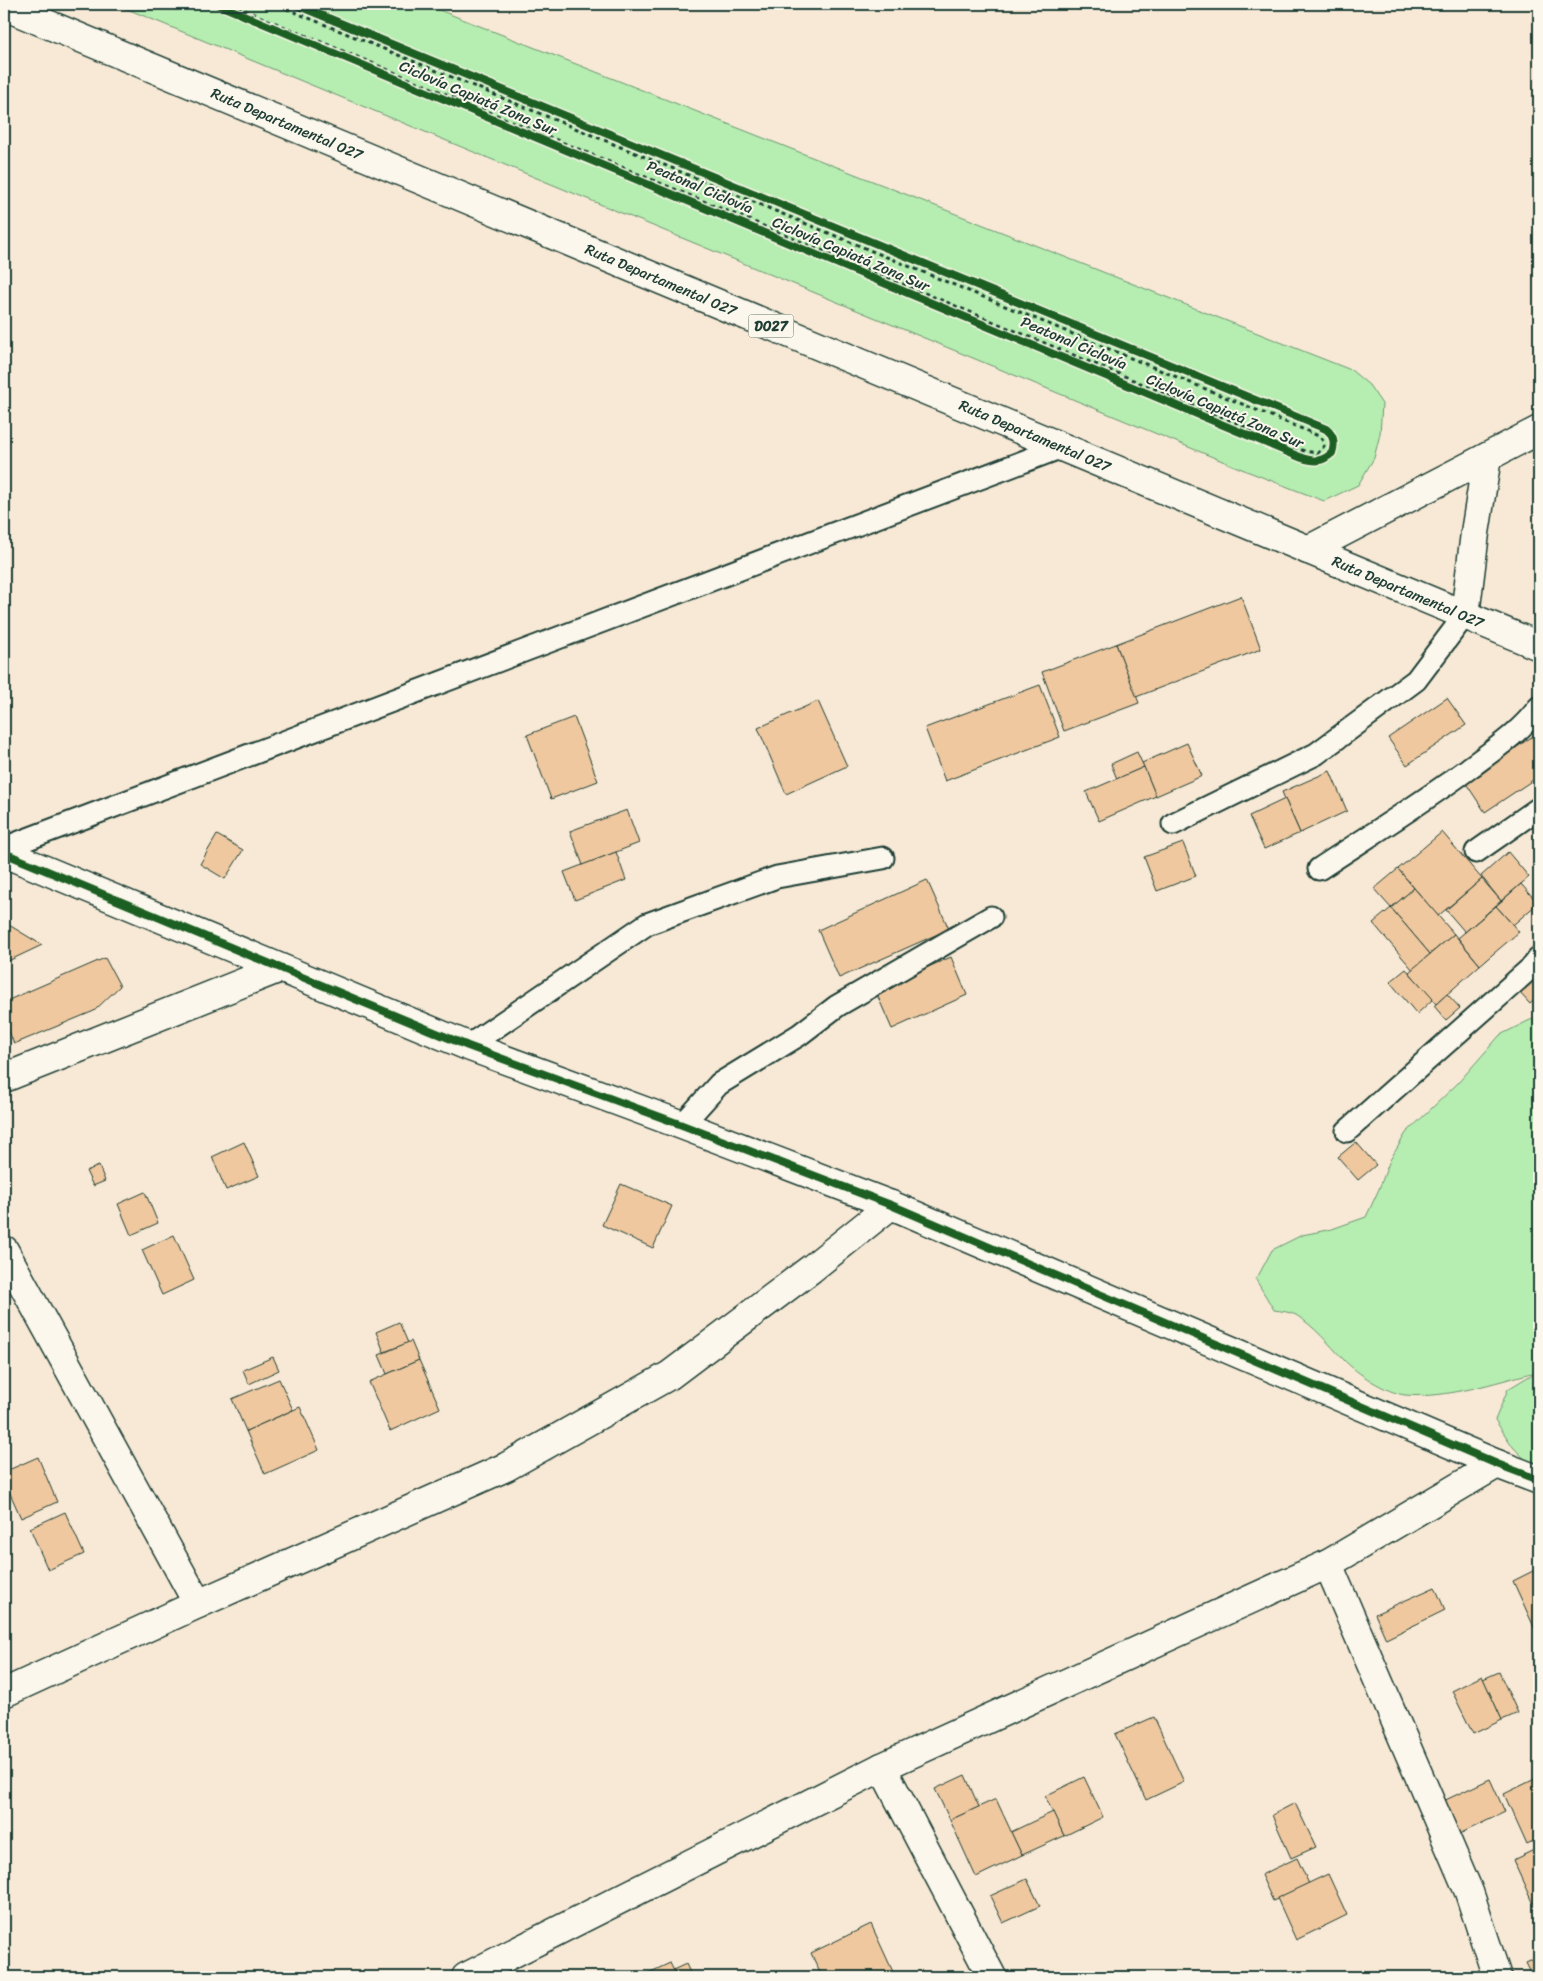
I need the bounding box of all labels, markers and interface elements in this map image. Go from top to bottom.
street label: Ciclovía Capiatá Zona Sur [395,53,562,143]
street label: Ruta Departamental 027 [207,80,368,168]
street label: Peatonal Ciclovía [643,153,758,221]
street label: Ciclovía Capiatá Zona Sur [768,209,935,299]
street label: Ruta Departamental 027 [581,236,742,324]
street label: Peatonal Ciclovía [1017,309,1132,377]
road number: D027 [748,314,794,338]
street label: Ciclovía Capiatá Zona Sur [1142,366,1309,456]
street label: Ruta Departamental 027 [955,392,1116,480]
street label: Ruta Departamental 027 [1328,548,1489,636]

